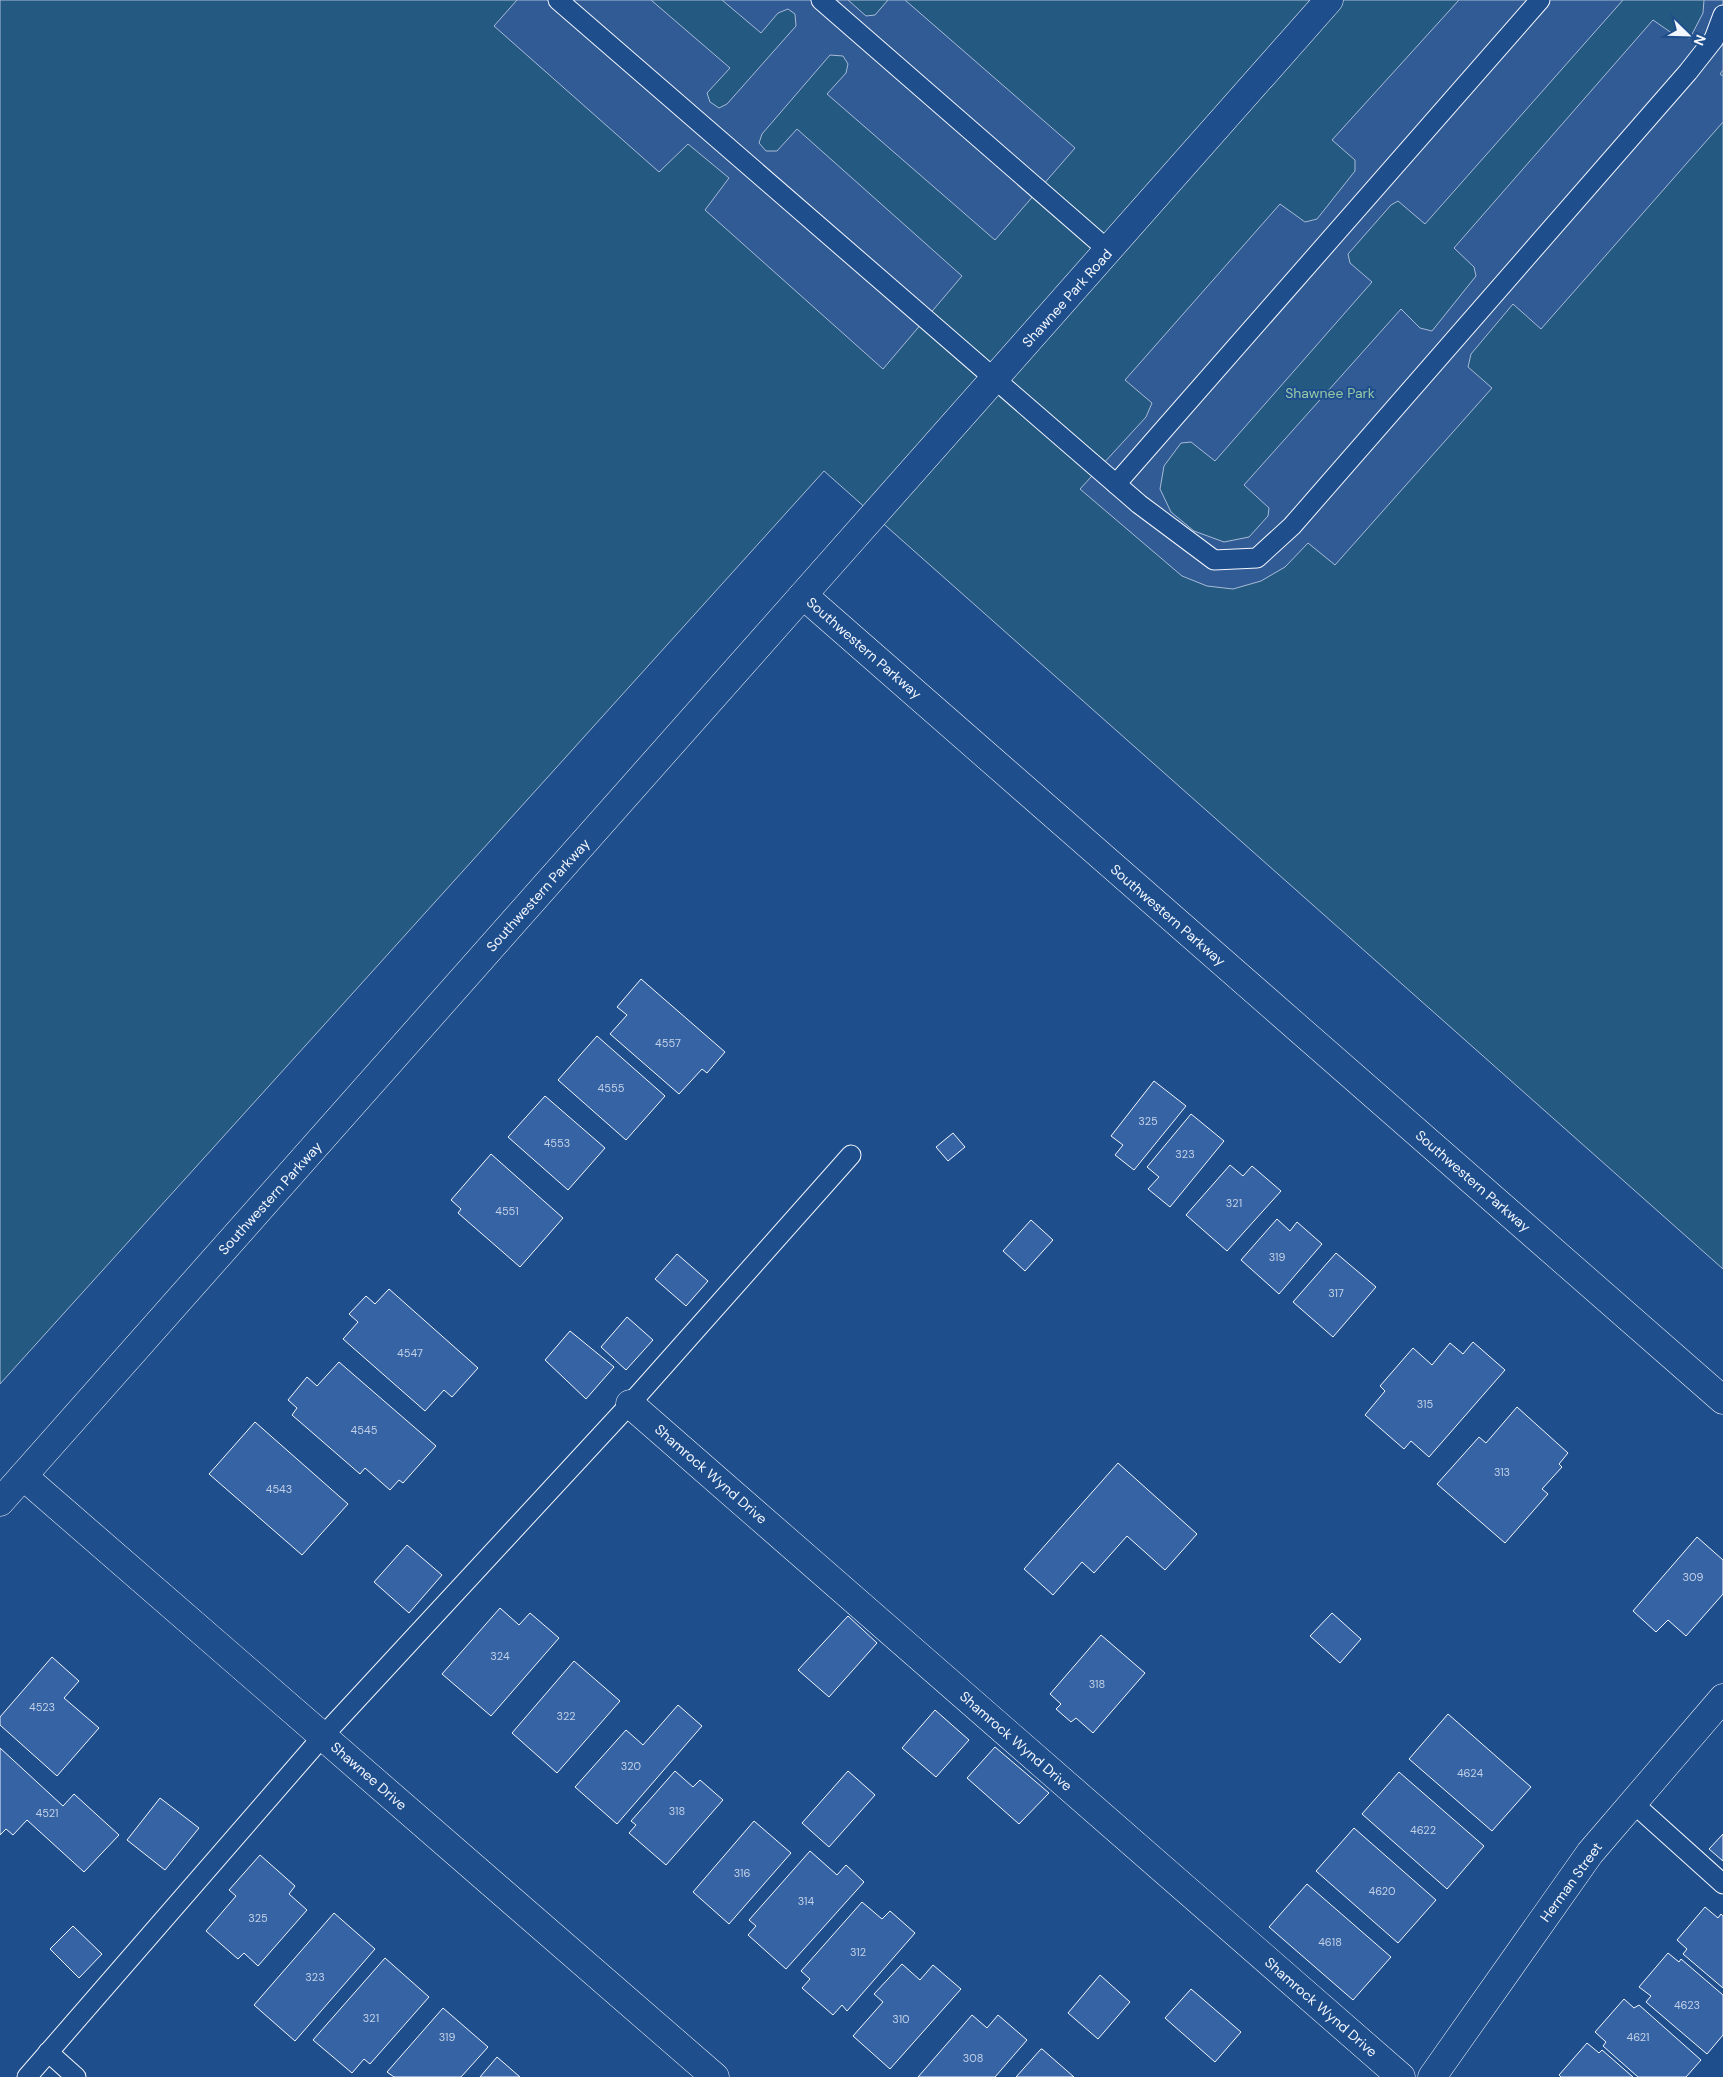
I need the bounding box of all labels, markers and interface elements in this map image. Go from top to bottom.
north arrow [1663,10,1713,60]
text: N [1690,32,1710,48]
street label: Shawnee Park Road [1018,245,1116,351]
park label: Shawnee Park [1285,384,1375,402]
street label: Southwestern Parkway [803,593,925,703]
street label: Southwestern Parkway [482,834,594,955]
street label: Southwestern Parkway [1107,860,1229,970]
house number: 4557 [655,1036,681,1050]
house number: 4555 [598,1081,625,1095]
house number: 325 [1138,1114,1158,1128]
street label: Southwestern Parkway [1412,1126,1534,1236]
house number: 4553 [544,1136,570,1150]
street label: Southwestern Parkway [214,1137,326,1258]
house number: 323 [1175,1147,1195,1161]
house number: 321 [1226,1196,1242,1210]
house number: 4551 [495,1204,519,1218]
house number: 319 [1269,1250,1285,1264]
house number: 317 [1328,1286,1344,1300]
house number: 4547 [397,1346,423,1360]
house number: 315 [1417,1397,1434,1411]
street label: Shamrock Wynd Drive [651,1420,771,1528]
house number: 4545 [351,1423,378,1437]
house number: 313 [1494,1465,1510,1479]
house number: 4543 [266,1482,292,1496]
house number: 309 [1683,1570,1704,1584]
house number: 324 [490,1649,510,1663]
house number: 318 [1089,1677,1105,1691]
street label: Shamrock Wynd Drive [956,1687,1076,1795]
house number: 4523 [29,1700,55,1714]
house number: 322 [556,1709,576,1723]
street label: Shawnee Drive [327,1738,411,1814]
house number: 320 [621,1759,641,1773]
house number: 4624 [1457,1766,1483,1780]
house number: 318 [669,1804,685,1818]
house number: 4521 [36,1806,58,1820]
house number: 4622 [1410,1823,1436,1837]
street label: Herman Street [1536,1839,1606,1925]
house number: 316 [734,1866,750,1880]
house number: 4620 [1368,1884,1396,1898]
house number: 314 [798,1894,815,1908]
house number: 325 [248,1911,268,1925]
house number: 4618 [1318,1935,1342,1949]
house number: 312 [850,1945,866,1959]
street label: Shamrock Wynd Drive [1261,1953,1381,2061]
house number: 323 [305,1970,325,1984]
house number: 4623 [1674,1998,1700,2012]
house number: 321 [363,2011,379,2025]
house number: 310 [892,2012,910,2026]
house number: 319 [439,2030,455,2044]
house number: 4621 [1626,2030,1650,2044]
house number: 308 [963,2051,983,2065]

